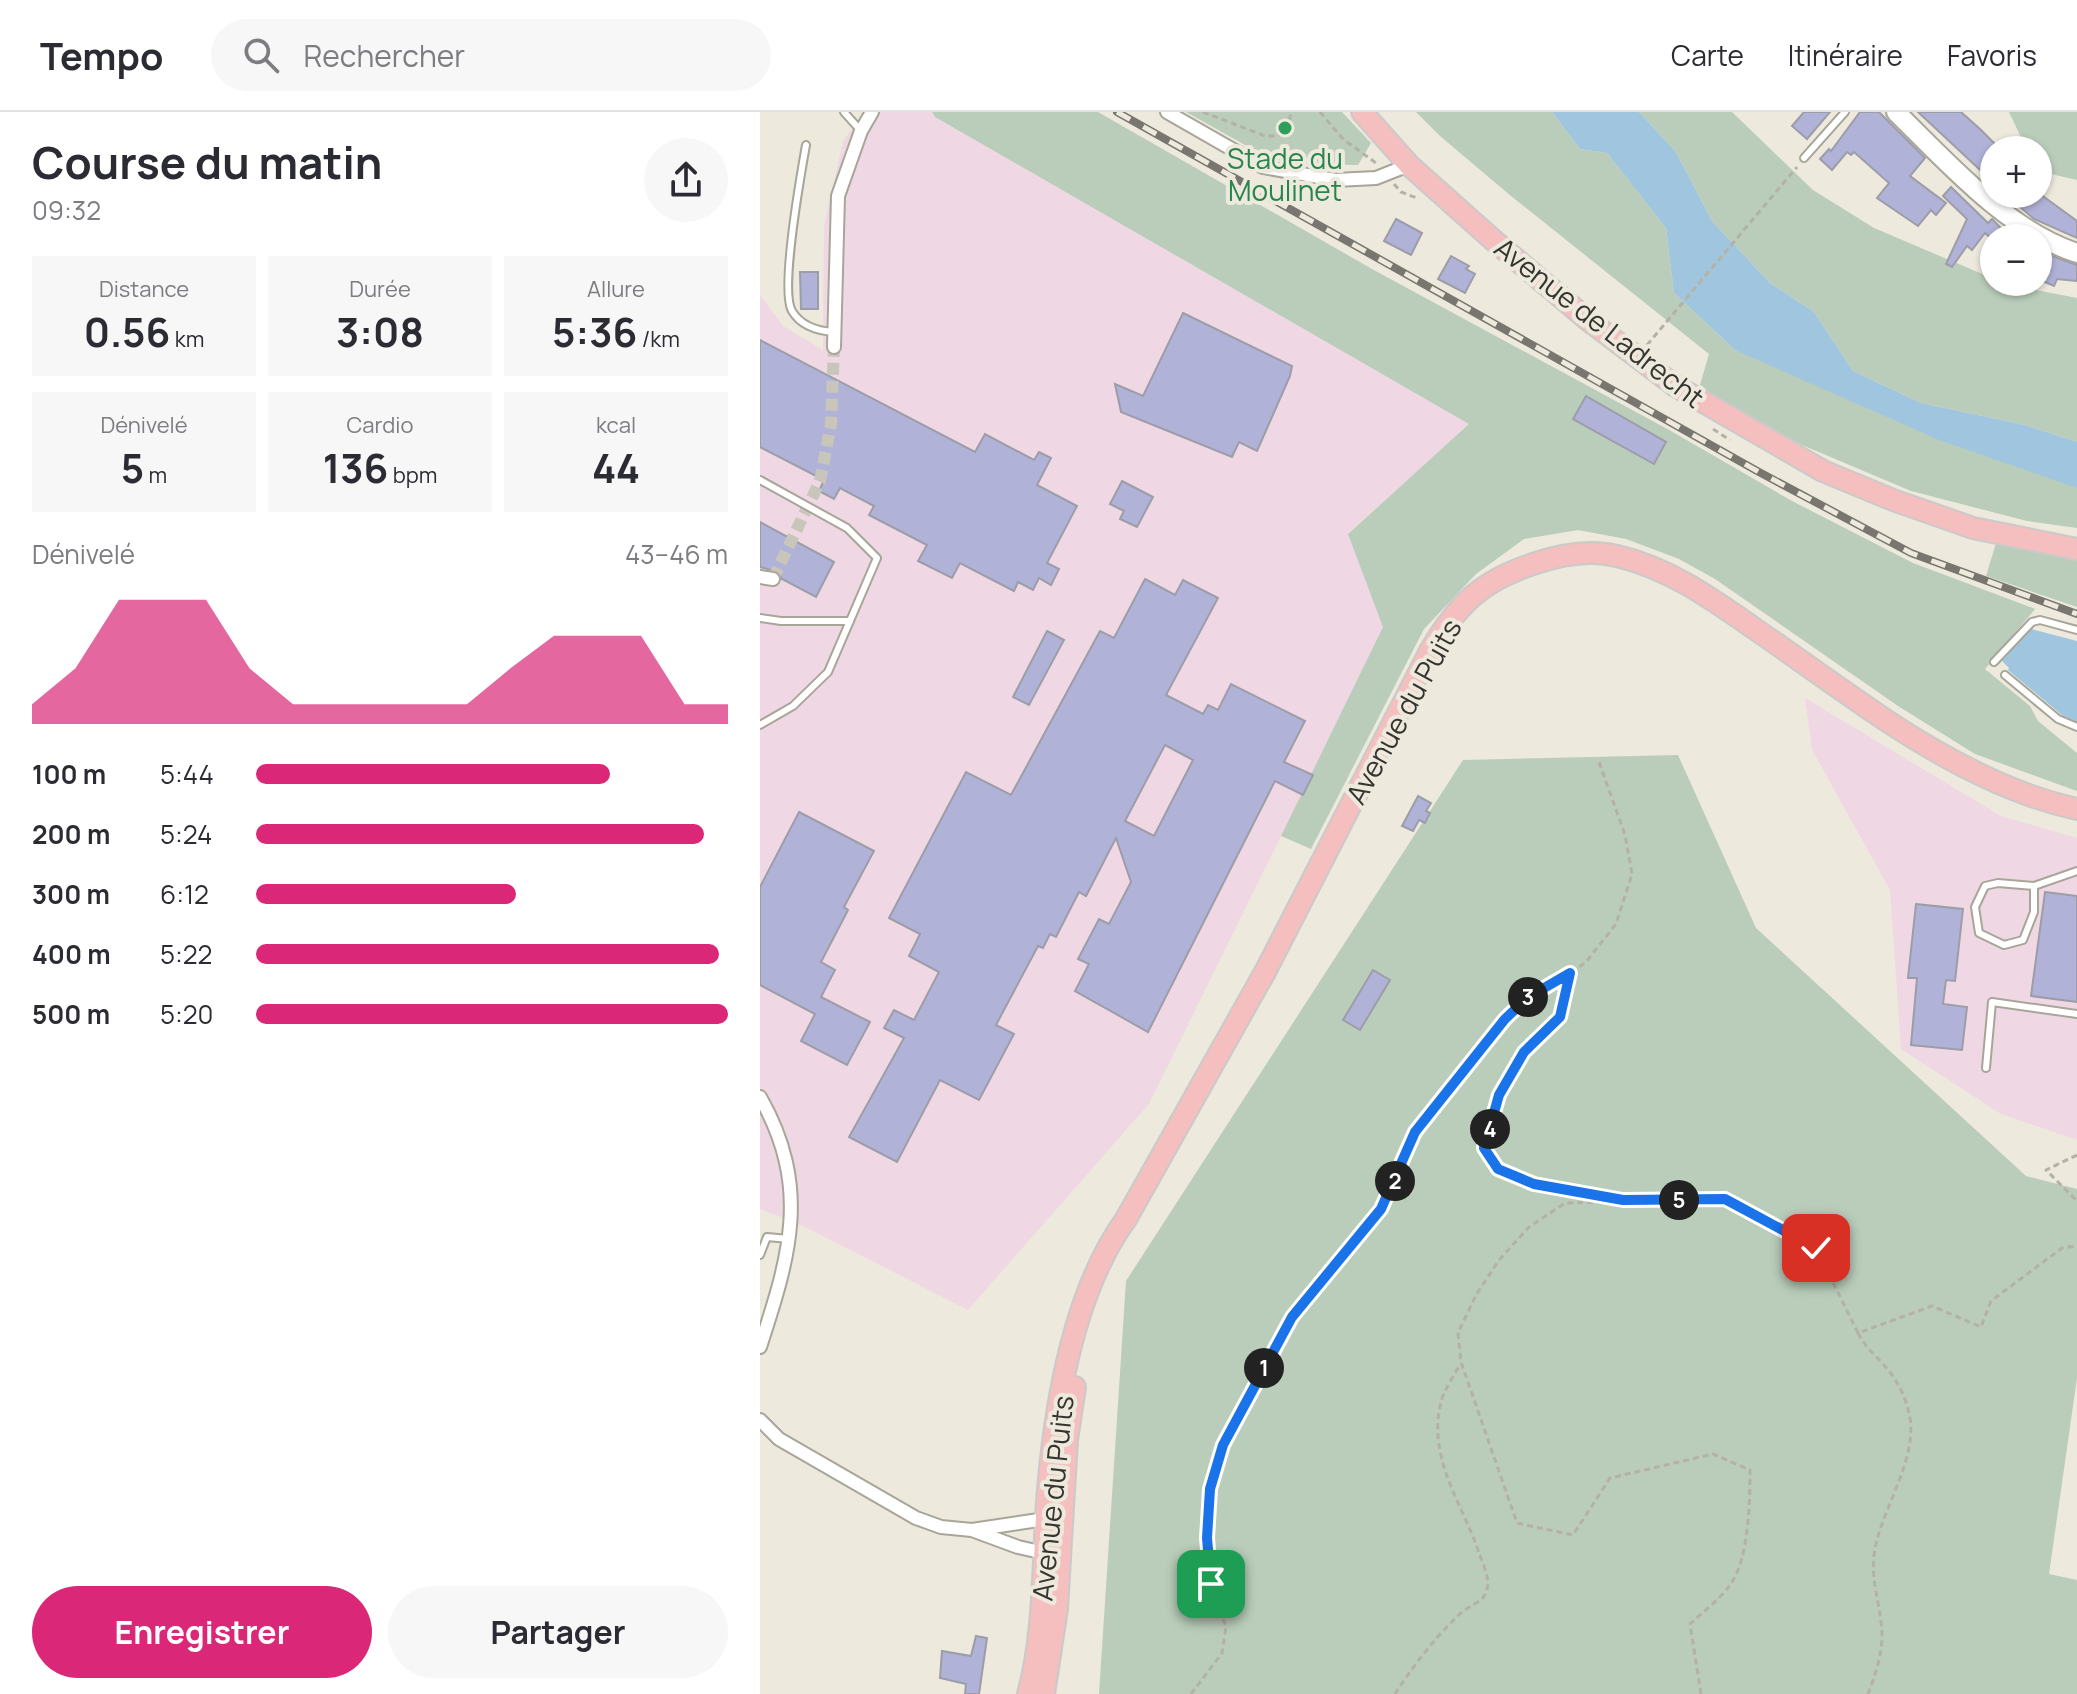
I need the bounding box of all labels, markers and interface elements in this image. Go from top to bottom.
search box [211,19,771,91]
text: Tempo [40,29,163,81]
icon: search [239,33,283,77]
text: Rechercher [303,35,465,76]
text: Carte [1671,36,1744,74]
text: Itinéraire [1788,36,1903,74]
text: Favoris [1947,36,2037,74]
marker: Stade du Moulinet [1276,119,1294,137]
text: Course du matin [32,132,382,192]
map controls [1980,136,2052,296]
button: + [1980,136,2052,208]
button: share [644,138,728,222]
place label: Stade du Moulinet [1227,139,1343,209]
text: 09:32 [32,192,101,228]
button: − [1980,224,2052,296]
street label: Avenue de Ladrecht [1487,228,1713,416]
text: Distance [99,274,189,304]
text: Durée [349,274,411,304]
text: Allure [587,274,645,304]
text: 0.56 [84,304,170,359]
text: 3:08 [336,304,424,359]
text: 5:36 [552,304,637,359]
text: km [170,324,204,354]
text: /km [637,324,680,354]
text: Dénivelé [100,410,188,440]
text: Cardio [347,410,413,440]
text: kcal [596,410,636,440]
text: 5 [121,440,144,495]
text: 136 [323,440,388,495]
text: 44 [592,440,640,495]
text: m [144,460,167,490]
text: bpm [388,460,437,490]
text: Dénivelé [32,536,135,572]
text: 43–46 m [625,536,728,572]
street label: Avenue du Puits [1336,612,1470,810]
text: 100 m [32,756,106,792]
text: 5:44 [160,756,214,792]
text: 200 m [32,816,110,852]
text: 5:24 [160,816,212,852]
text: 300 m [32,876,110,912]
text: 6:12 [160,876,209,912]
text: 400 m [32,936,111,972]
text: 5:22 [160,936,212,972]
pin: 3 [1508,977,1548,1017]
text: 3 [1522,982,1534,1012]
text: 500 m [32,996,110,1032]
text: 5:20 [160,996,213,1032]
pin: 4 [1470,1109,1510,1149]
text: 4 [1483,1114,1497,1144]
pin: 2 [1375,1161,1415,1201]
text: 2 [1388,1166,1402,1196]
pin: 5 [1659,1180,1699,1220]
text: 5 [1673,1185,1685,1215]
pin [1782,1214,1850,1282]
icon: check [1794,1226,1838,1270]
pin: 1 [1244,1348,1284,1388]
text: 1 [1259,1353,1269,1383]
street label: Avenue du Puits [1022,1393,1082,1603]
pin [1177,1550,1245,1618]
icon: arrive [1189,1562,1233,1606]
button: Enregistrer [32,1586,372,1678]
button: Partager [388,1586,728,1678]

